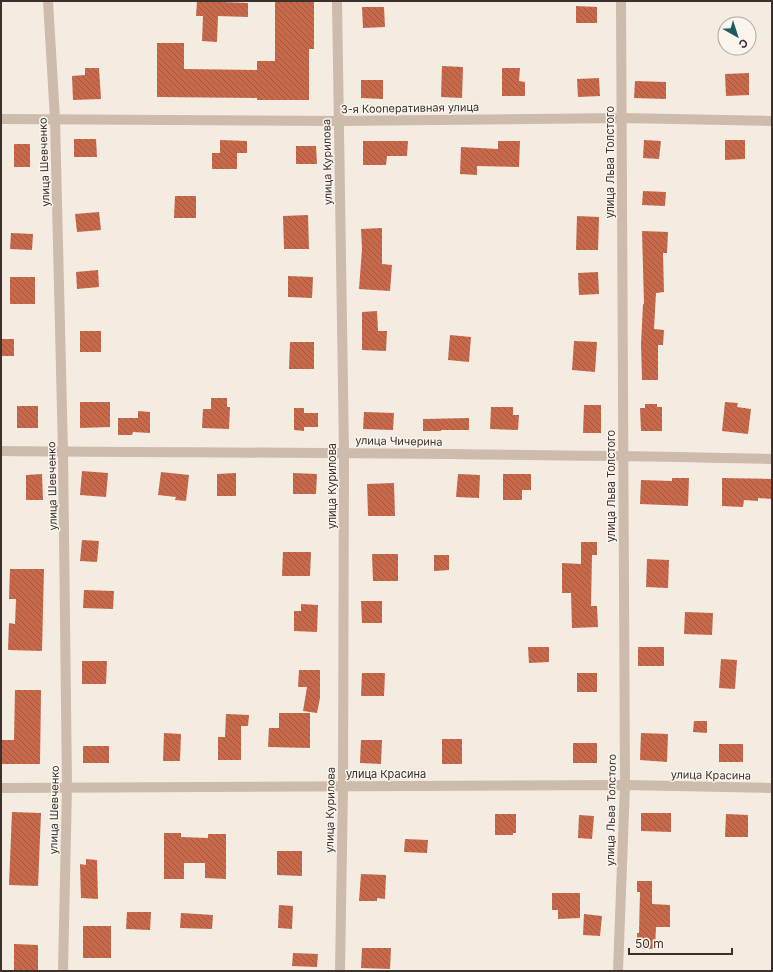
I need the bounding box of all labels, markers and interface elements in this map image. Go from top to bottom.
north arrow [717,16,757,56]
text: С [736,36,751,52]
street label: 3-я Кооперативная улица [341,100,479,116]
street label: улица Льва Толстого [603,105,617,218]
street label: улица Шевченко [35,117,53,207]
street label: улица Курилова [319,119,335,205]
street label: улица Льва Толстого [604,429,618,542]
street label: улица Чичерина [355,433,443,449]
street label: улица Шевченко [44,441,60,531]
street label: улица Курилова [325,443,339,529]
street label: улица Льва Толстого [603,753,619,866]
street label: улица Шевченко [46,765,62,855]
street label: улица Курилова [322,767,338,853]
street label: улица Красина [346,767,426,781]
street label: улица Красина [671,767,751,783]
scale bar [629,930,732,956]
text: 50 m [635,936,664,951]

